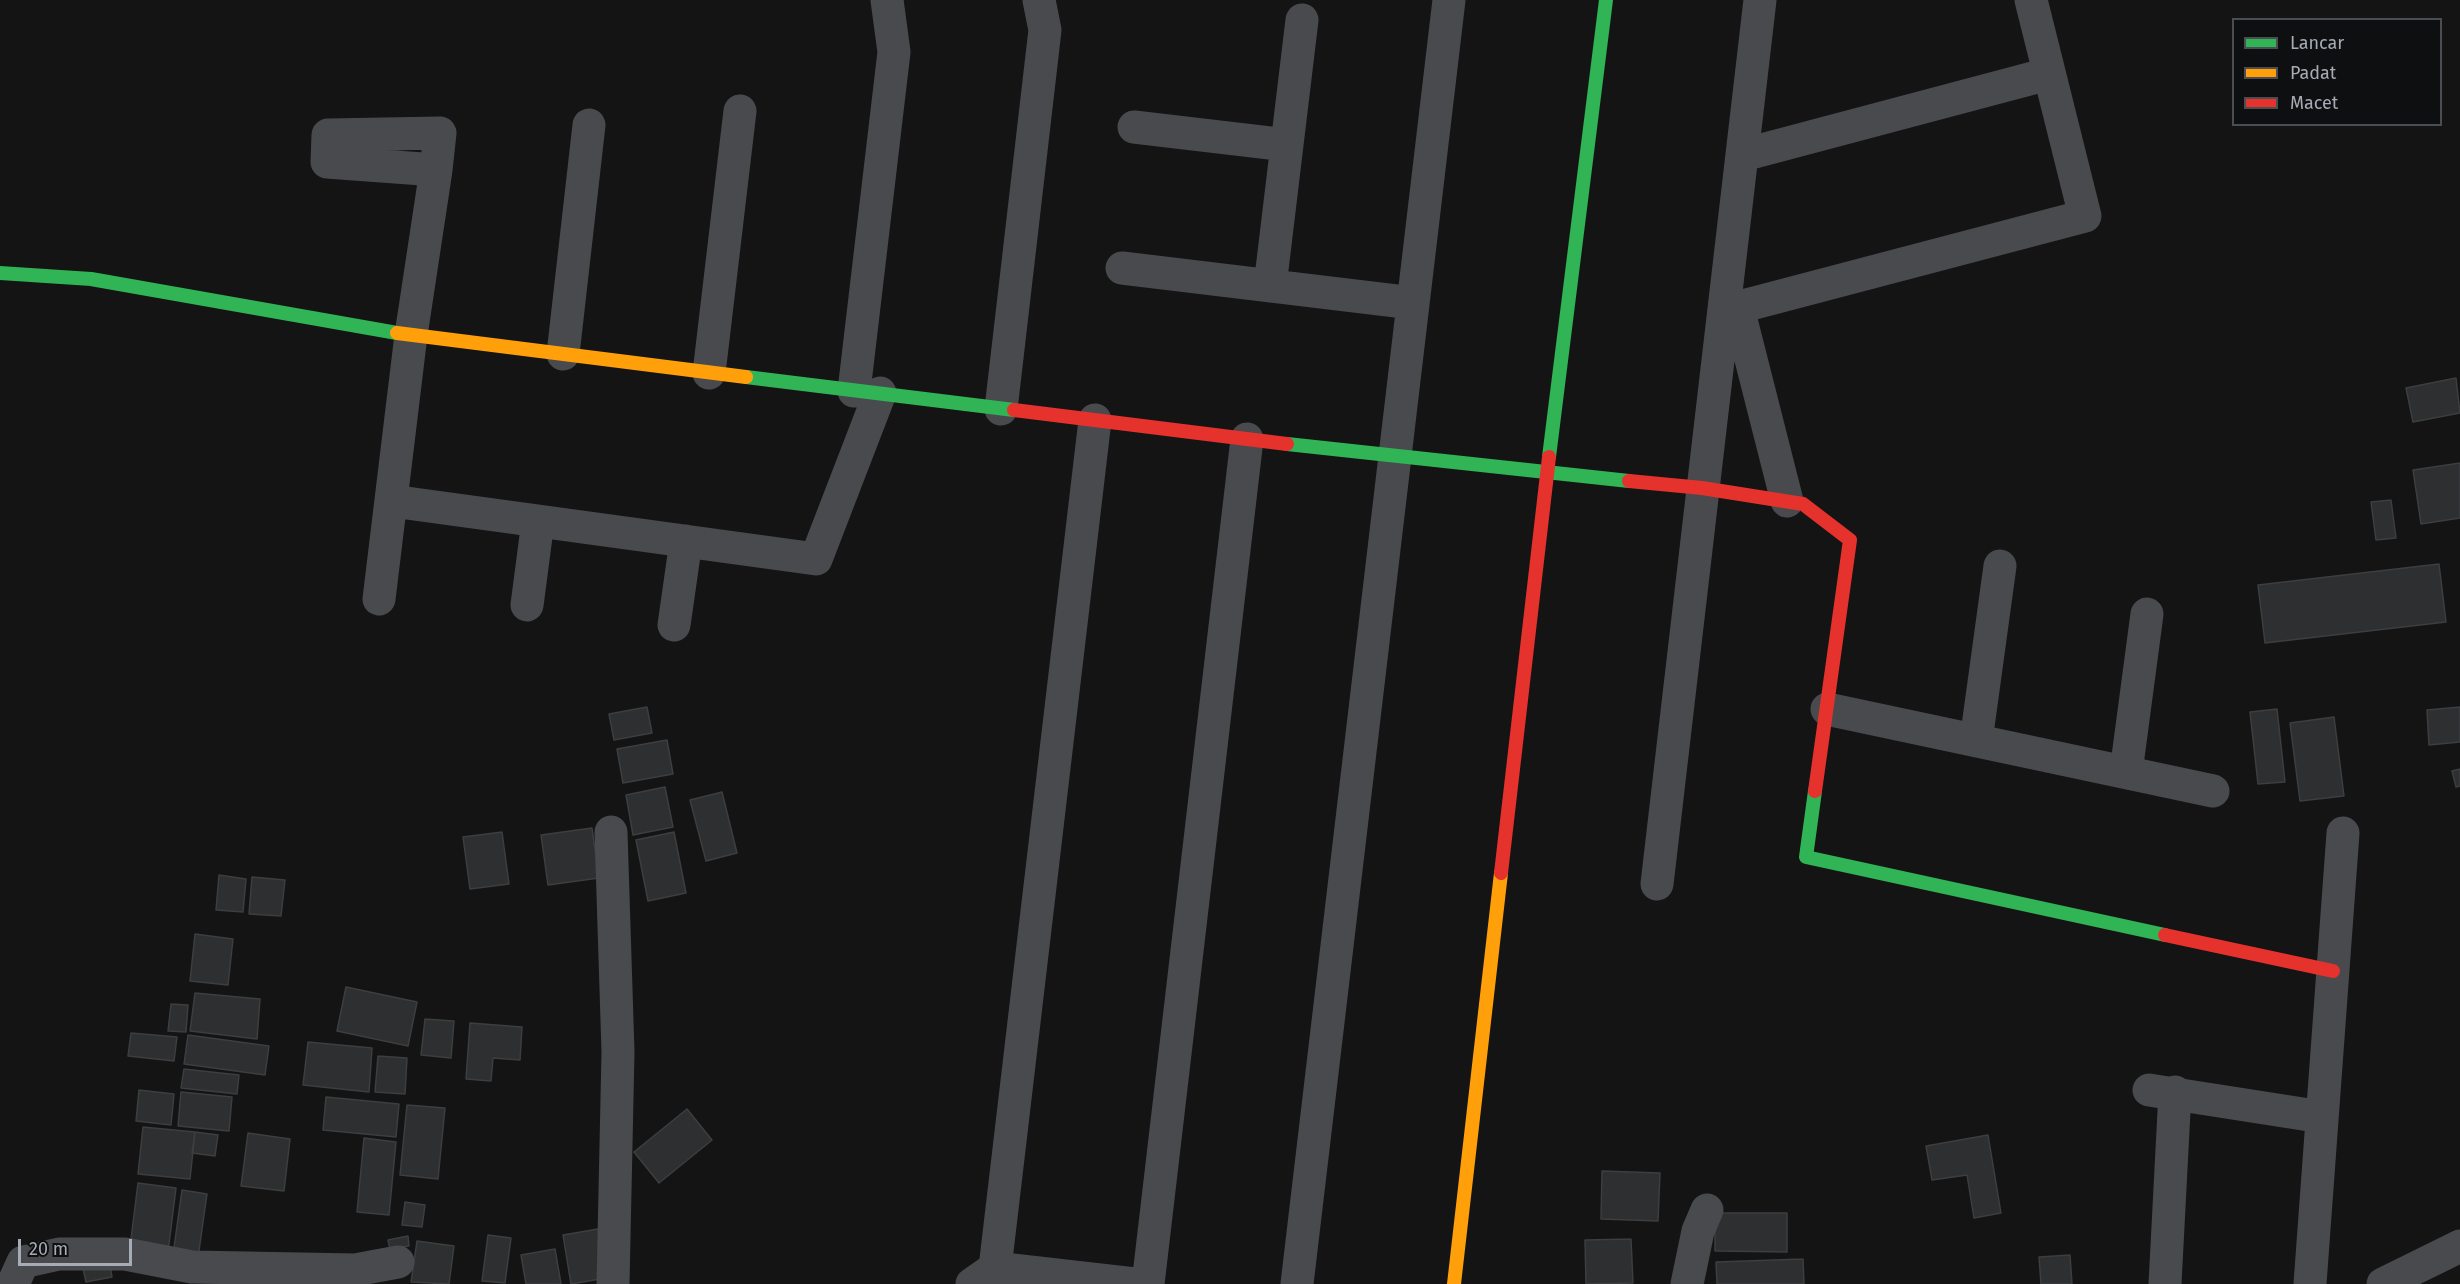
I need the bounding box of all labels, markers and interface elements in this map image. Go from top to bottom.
legend [2232,18,2442,126]
text: Lancar [2290,32,2344,54]
text: Padat [2290,62,2336,84]
text: Macet [2290,92,2338,114]
scale bar [21,1227,135,1265]
text: 20 m [29,1238,68,1260]

